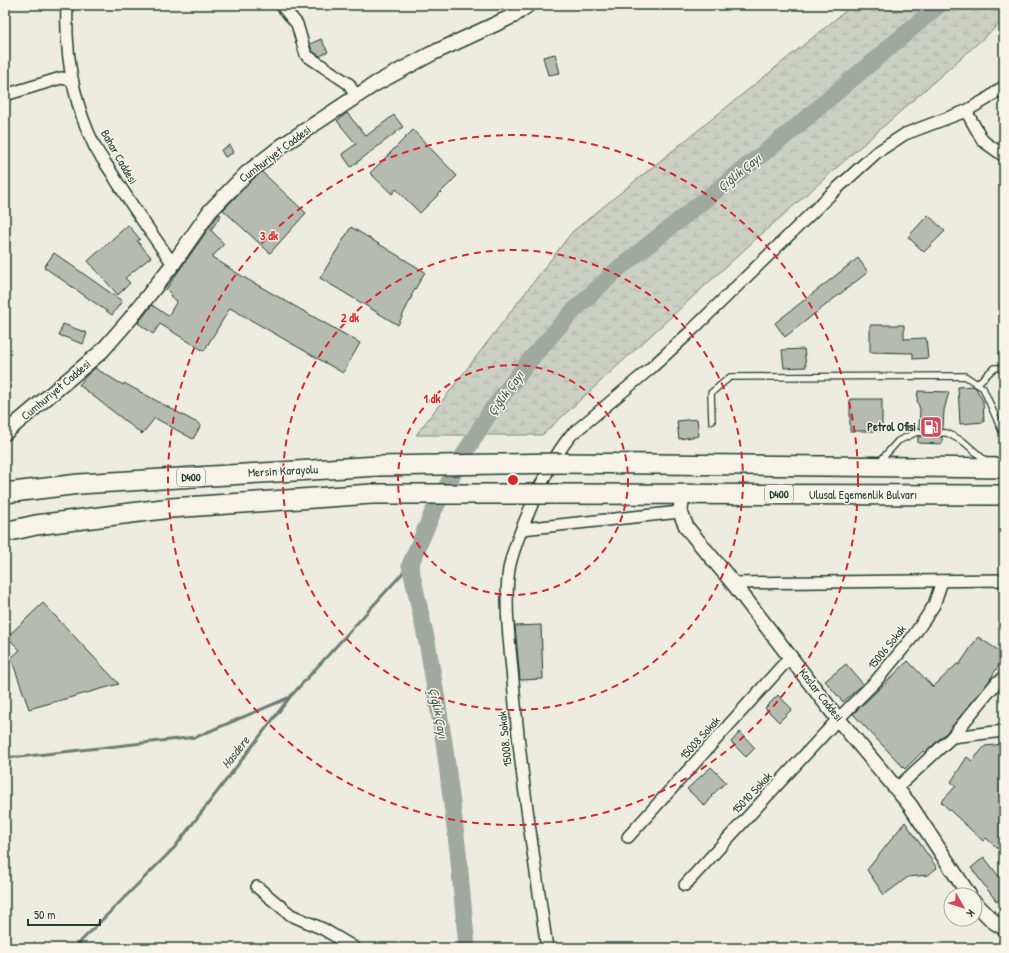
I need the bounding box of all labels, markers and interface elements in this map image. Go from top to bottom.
street label: Cumhuriyet Caddesi [235,121,314,186]
street label: Bahar Caddesi [97,126,142,187]
water label: Çığlık Çayı [713,148,766,196]
text: 3 dk [260,227,278,244]
text: 2 dk [341,309,359,326]
street label: Cumhuriyet Caddesi [17,355,94,424]
water label: Çığlık Çayı [483,366,529,420]
text: 1 dk [424,390,440,407]
fuel station icon: Petrol Ofisi [918,414,944,440]
place label: Petrol Ofisi [867,418,916,435]
street label: Mersin Karayolu [247,460,319,481]
road number: D400 [177,468,205,486]
centre of rings [506,473,520,487]
road number: D400 [765,485,793,503]
street label: Ulusal Egemenlik Bulvarı [809,486,917,503]
street label: 15006 Sokak [863,621,910,673]
street label: Kaslar Caddesi [795,664,848,725]
water label: Çığlık Çayı [424,686,453,741]
street label: 15008. Sokak [493,710,516,768]
street label: 15008 Sokak [676,712,724,763]
water label: Hasdere [217,731,254,772]
street label: 15010 Sokak [728,768,776,818]
north arrow [943,887,983,927]
scale bar [28,901,100,927]
text: 50 m [34,906,55,923]
text: K [963,907,978,920]

